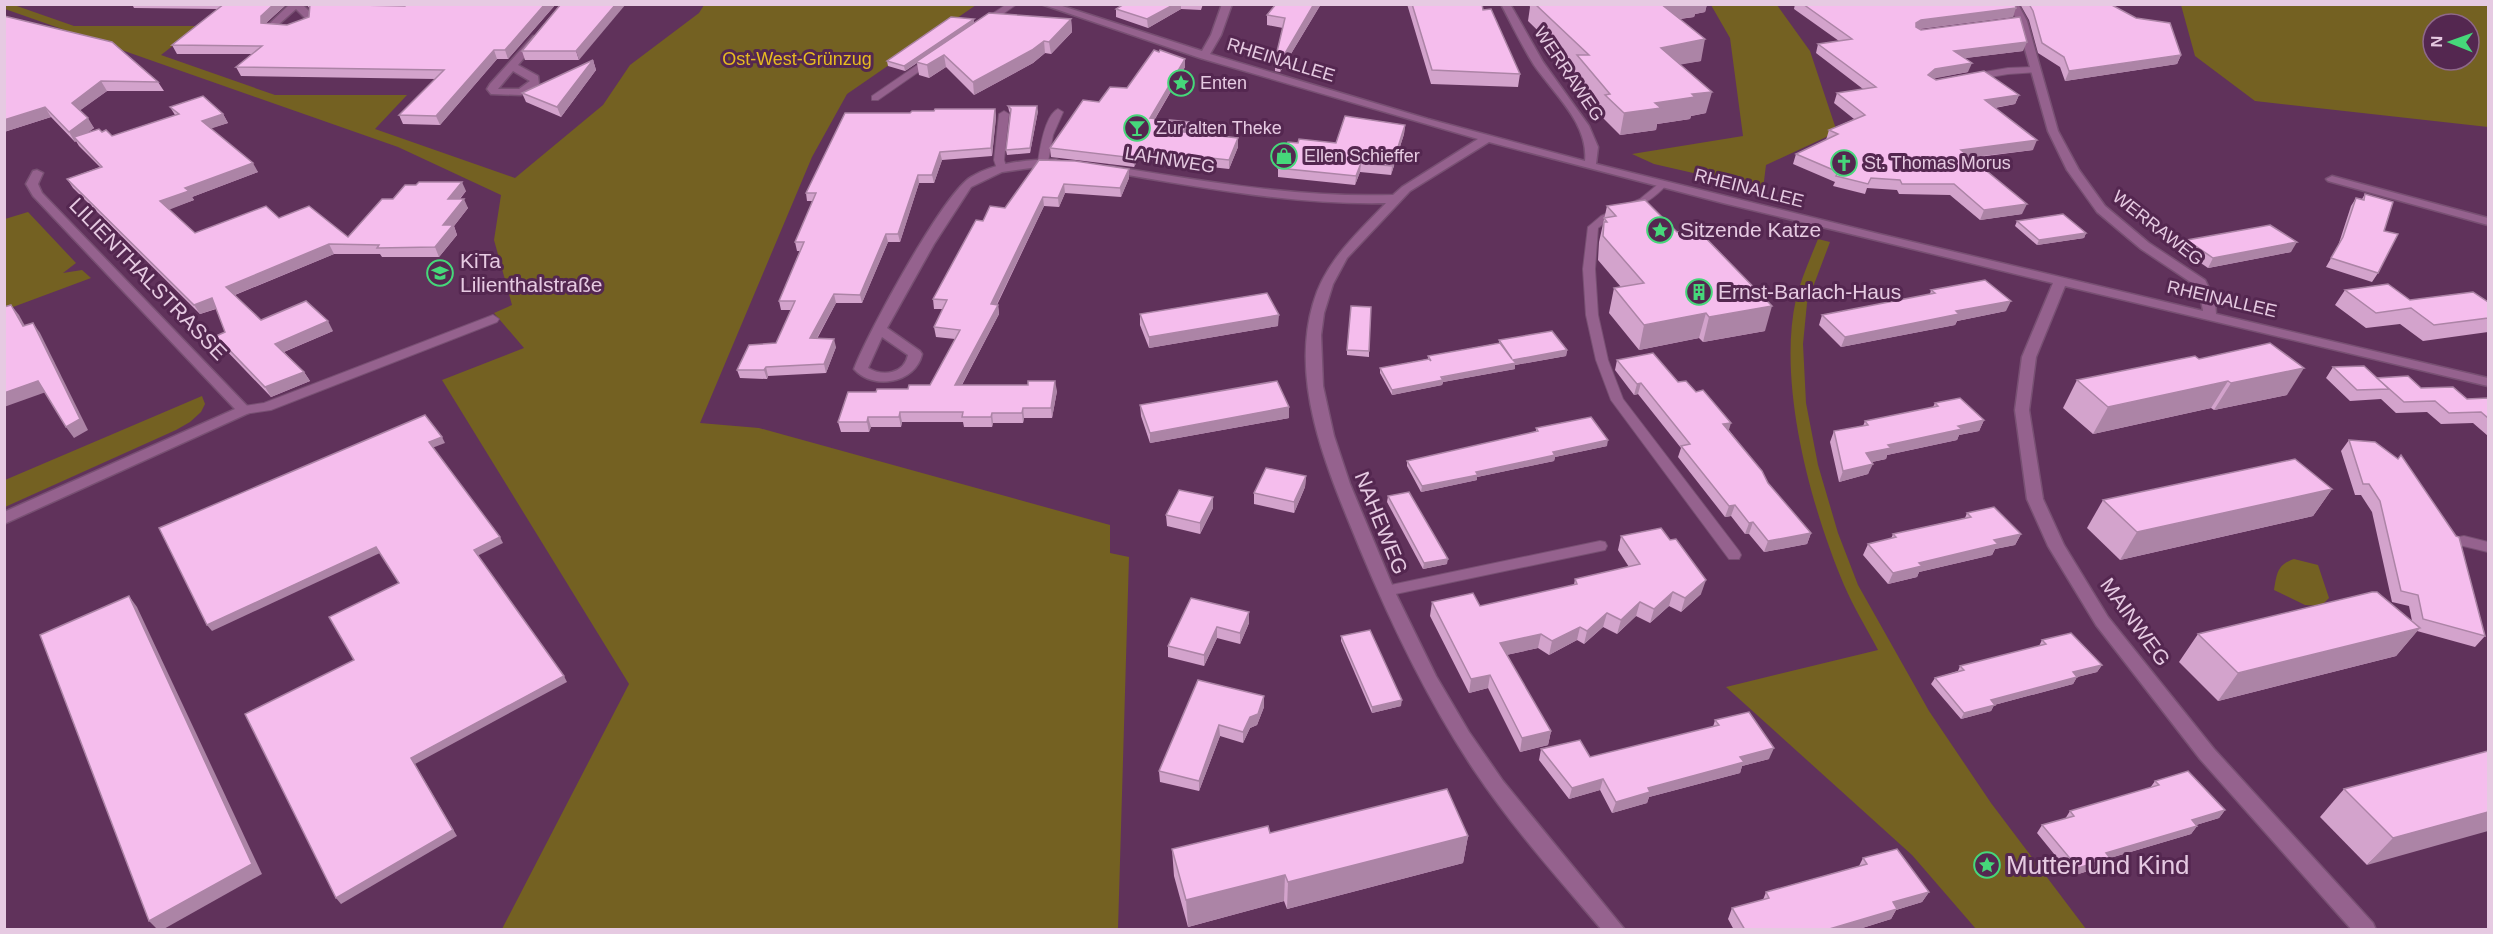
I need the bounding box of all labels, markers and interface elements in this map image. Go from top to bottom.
north arrow [2421,12,2481,72]
street label: WERRAWEG [1530,23,1608,125]
street label: RHEINALLEE [1225,34,1337,86]
text: N [2428,36,2445,48]
park label: Ost-West-Grünzug [722,49,872,69]
place icon: Enten [1166,68,1196,98]
place label: Enten [1200,73,1247,93]
bar icon: Zur alten Theke [1122,113,1152,143]
place label: Zur alten Theke [1156,118,1282,138]
shop icon: Ellen Schieffer [1269,141,1299,171]
street label: LAHNWEG [1123,143,1217,177]
place label: Ellen Schieffer [1304,146,1420,166]
church icon: St. Thomas Morus [1829,148,1859,178]
place label: St. Thomas Morus [1864,153,2011,173]
street label: RHEINALLEE [1692,165,1806,211]
street label: WERRAWEG [2109,186,2207,270]
street label: LILIENTHALSTRASSE [65,193,232,364]
place icon: Sitzende Katze [1645,215,1675,245]
place label: Sitzende Katze [1680,218,1821,241]
place label: KiTa Lilienthalstraße [460,249,602,296]
school or university icon: KiTa Lilienthalstraße [425,258,455,288]
building icon: Ernst-Barlach-Haus [1684,277,1714,307]
street label: RHEINALLEE [2165,277,2279,321]
place label: Ernst-Barlach-Haus [1718,280,1901,303]
street label: NAHEWEG [1350,468,1412,577]
street label: MAINWEG [2096,573,2175,670]
place icon: Mutter und Kind [1972,850,2002,880]
place label: Mutter und Kind [2006,850,2190,880]

